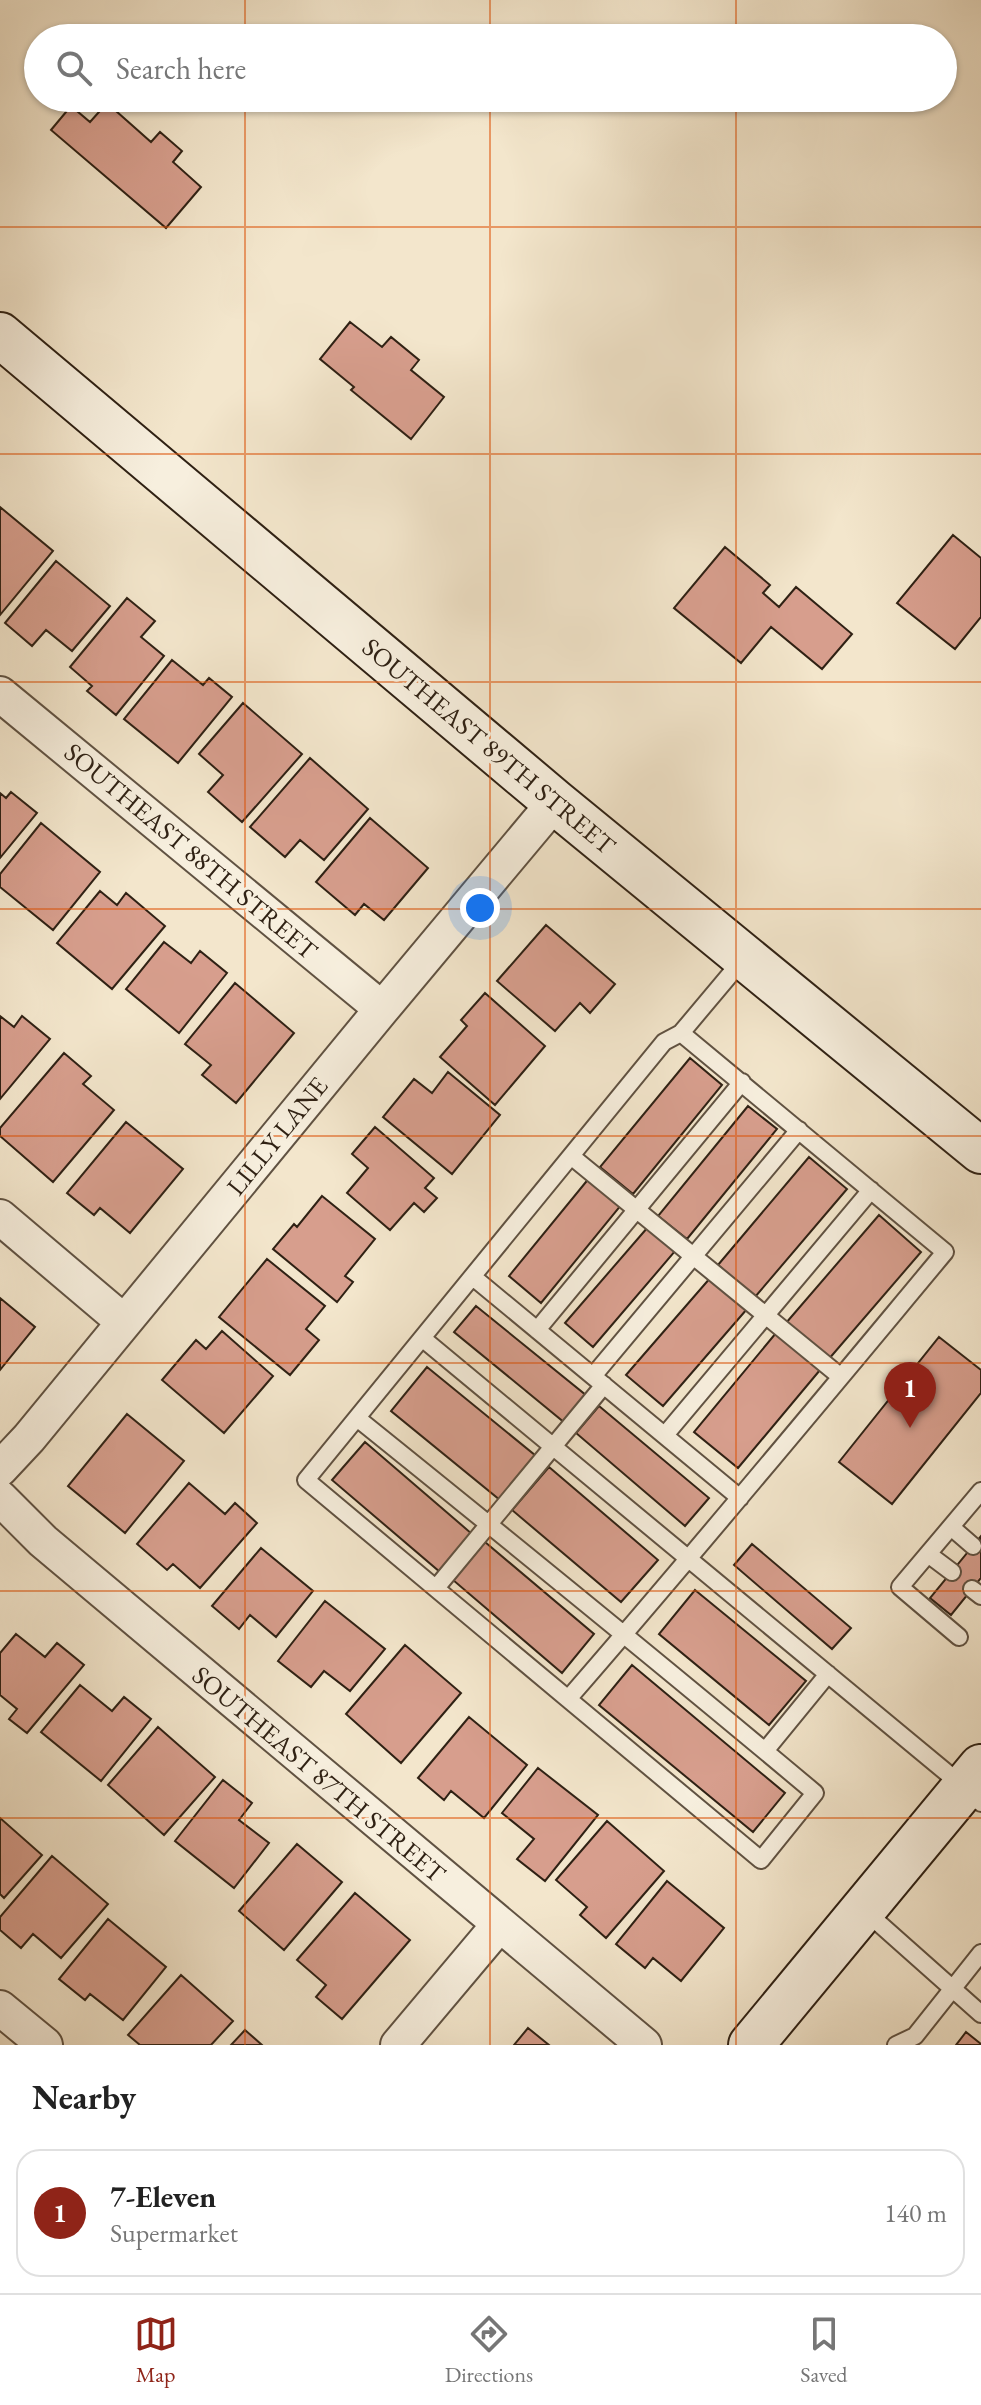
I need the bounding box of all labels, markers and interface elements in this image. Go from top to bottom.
search box [24,24,957,112]
icon: search [52,46,96,90]
text: Search here [116,49,246,88]
street label: SOUTHEAST 89TH STREET [355,630,623,862]
street label: SOUTHEAST 88TH STREET [57,735,325,967]
your location [460,888,500,928]
street label: LILLY LANE [219,1069,335,1202]
pin: 1 [884,1362,936,1428]
street label: SOUTHEAST 87TH STREET [185,1658,453,1890]
text: Nearby [32,2075,136,2119]
text: 7-Eleven [110,2177,216,2216]
text: 1 [53,2196,67,2230]
text: 140 m [884,2196,947,2230]
text: Supermarket [110,2216,238,2250]
tab: Map [134,2312,178,2389]
tab: Directions [445,2312,533,2389]
tab: Saved [800,2312,847,2389]

